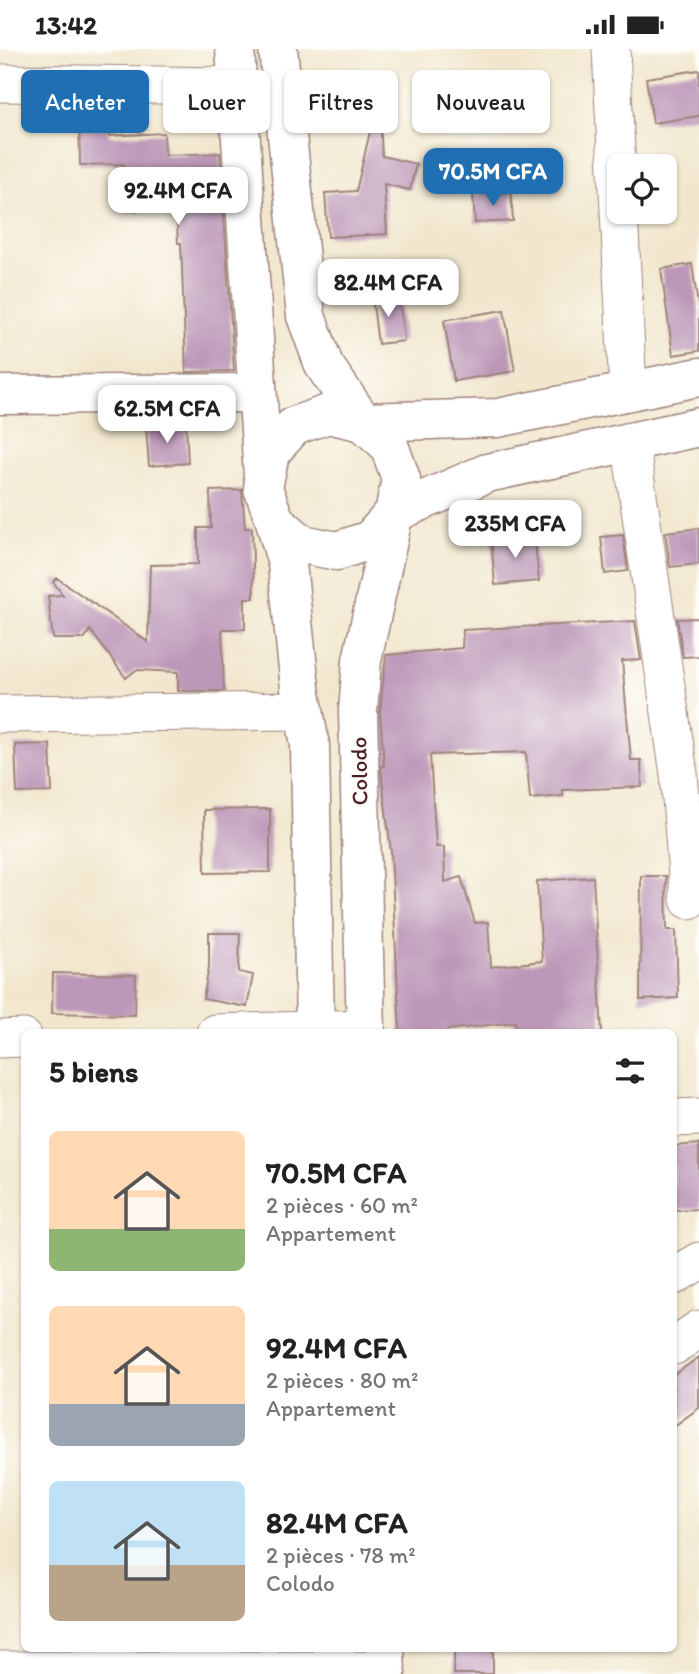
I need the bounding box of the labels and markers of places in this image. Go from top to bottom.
pin: 70.5M CFA [413,149,573,208]
pin: 92.4M CFA [98,167,258,227]
pin: 82.4M CFA [308,259,468,319]
pin: 62.5M CFA [87,385,247,445]
pin: 235M CFA [443,501,587,560]

